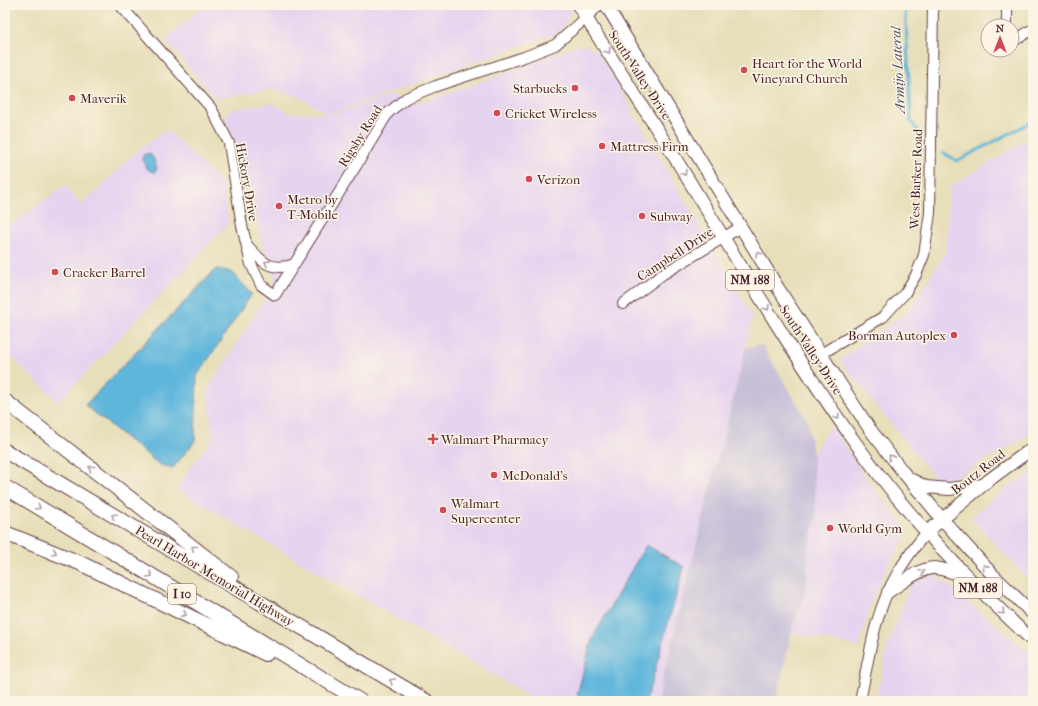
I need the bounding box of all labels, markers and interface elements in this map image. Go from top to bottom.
north arrow [980,18,1020,58]
text: N [996,22,1005,35]
water label: Armijo Lateral [887,25,909,116]
street label: South Valley Drive [605,27,675,123]
one-way arrow [603,47,610,54]
place label: Heart for the World Vineyard Church [751,56,863,86]
marker: Heart for the World Vineyard Church [739,65,749,75]
place label: Starbucks [513,81,567,96]
marker: Starbucks [570,83,580,93]
place label: Maverik [80,91,127,106]
marker: Maverik [67,93,77,103]
street label: Rigsby Road [335,102,385,170]
place label: Cricket Wireless [505,106,597,121]
marker: Cricket Wireless [492,108,502,118]
street label: West Barker Road [907,128,925,231]
place label: Mattress Firm [610,139,689,154]
street label: Hickory Drive [233,141,261,223]
marker: Mattress Firm [597,141,607,151]
one-way arrow [680,169,687,176]
place label: Verizon [536,172,581,187]
marker: Verizon [524,174,534,184]
place label: Metro by T-Mobile [287,192,339,222]
marker: Metro by T-Mobile [274,201,284,211]
place label: Subway [650,209,694,224]
marker: Subway [637,211,647,221]
street label: Campbell Drive [634,224,716,284]
one-way arrow [755,251,763,258]
one-way arrow [264,261,271,268]
place label: Cracker Barrel [63,265,146,280]
marker: Cracker Barrel [50,267,60,277]
road number: NM 188 [726,270,774,290]
street label: South Valley Drive [776,302,846,398]
one-way arrow [762,304,770,311]
place label: Borman Autoplex [848,328,946,343]
marker: Borman Autoplex [949,330,959,340]
one-way arrow [832,413,840,420]
place label: Walmart Pharmacy [440,432,550,447]
marker: Walmart Pharmacy [428,434,438,444]
street label: Boutz Road [948,446,1009,498]
one-way arrow [888,454,895,461]
one-way arrow [88,466,95,473]
place label: McDonald's [502,468,568,483]
marker: McDonald's [489,470,499,480]
place label: Walmart Supercenter [450,496,521,526]
one-way arrow [34,503,41,510]
marker: Walmart Supercenter [438,505,448,515]
one-way arrow [111,513,118,521]
place label: World Gym [837,521,902,536]
street label: Pearl Harbor Memorial Highway [133,523,298,630]
marker: World Gym [825,523,835,533]
one-way arrow [191,546,198,553]
one-way arrow [51,548,58,556]
one-way arrow [982,564,990,572]
one-way arrow [917,569,925,577]
one-way arrow [146,570,153,577]
road number: NM 188 [954,578,1002,598]
road number: I 10 [168,584,196,604]
one-way arrow [997,607,1005,614]
one-way arrow [180,609,188,617]
one-way arrow [389,679,396,686]

